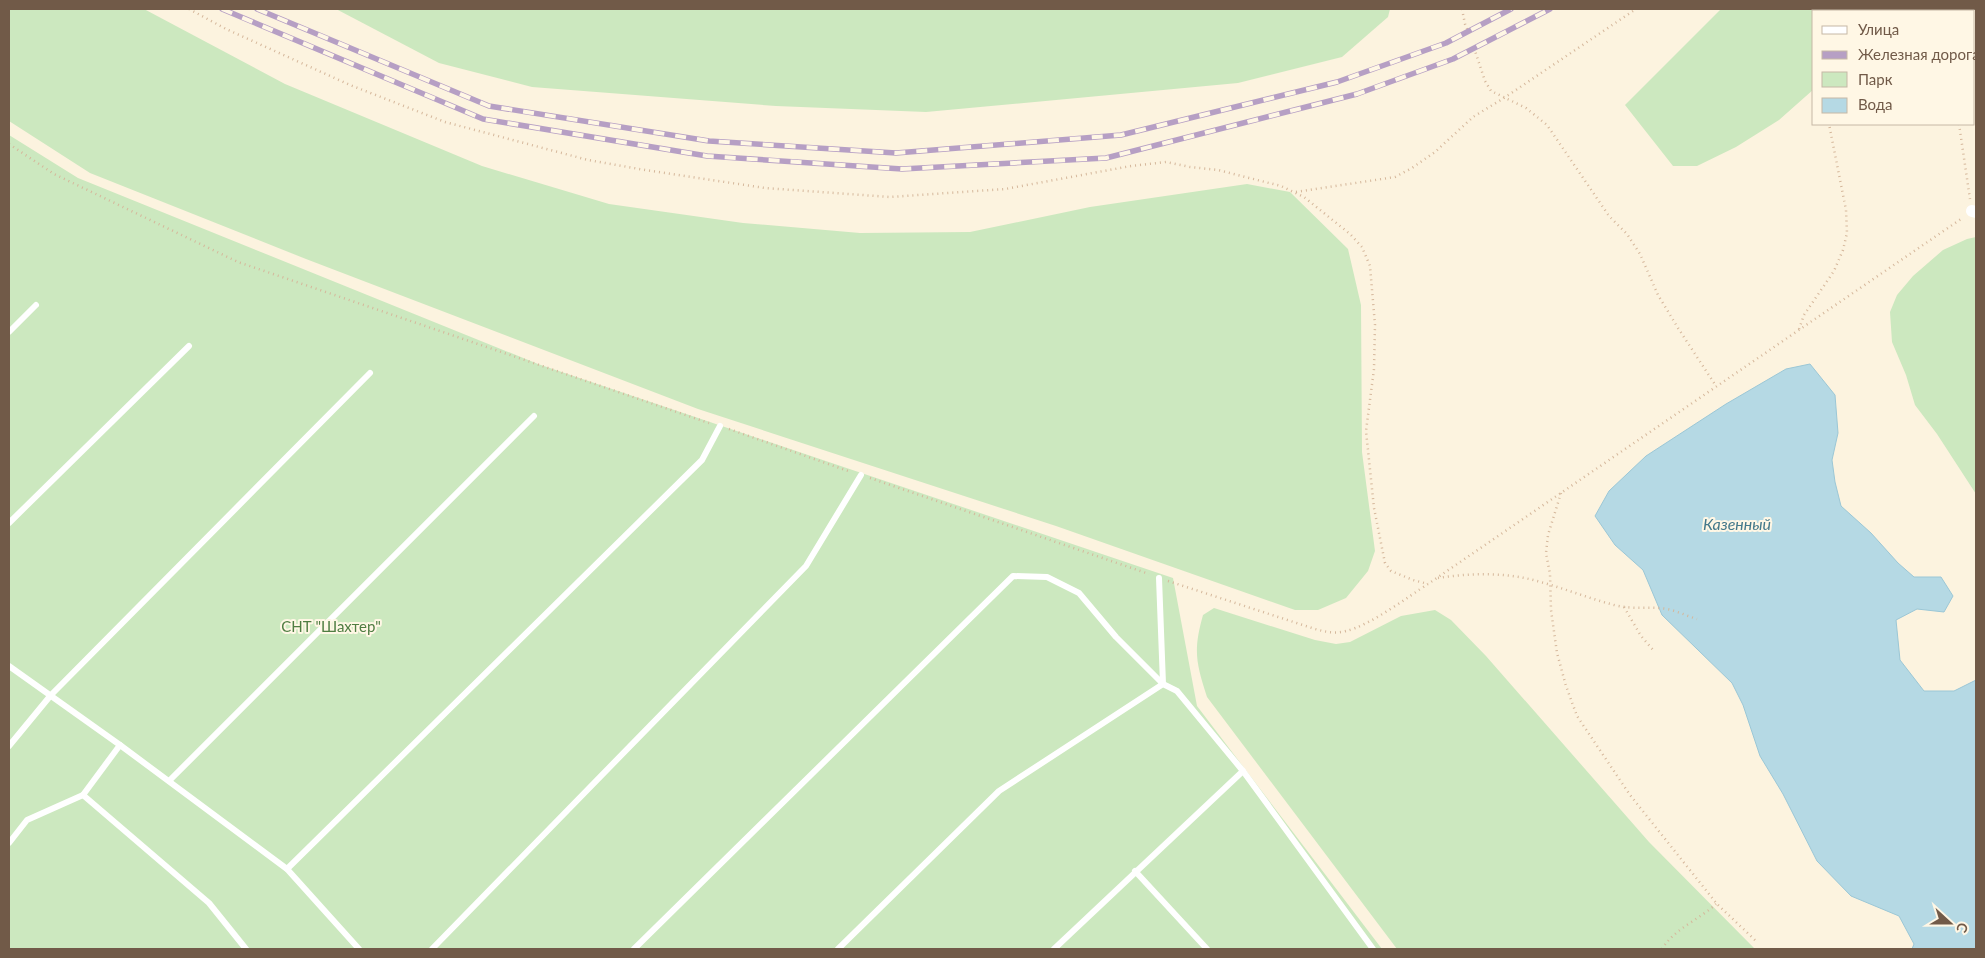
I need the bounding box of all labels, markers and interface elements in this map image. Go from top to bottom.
legend [1812,10,1975,125]
text: Улица [1858,20,1899,38]
text: Железная дорога [1858,45,1980,63]
text: Парк [1858,70,1893,88]
text: Вода [1858,95,1893,113]
water label: Казенный [1703,514,1771,533]
park label: СНТ "Шахтер" [281,617,381,635]
north arrow [1925,898,1975,948]
text: С [1953,920,1972,936]

